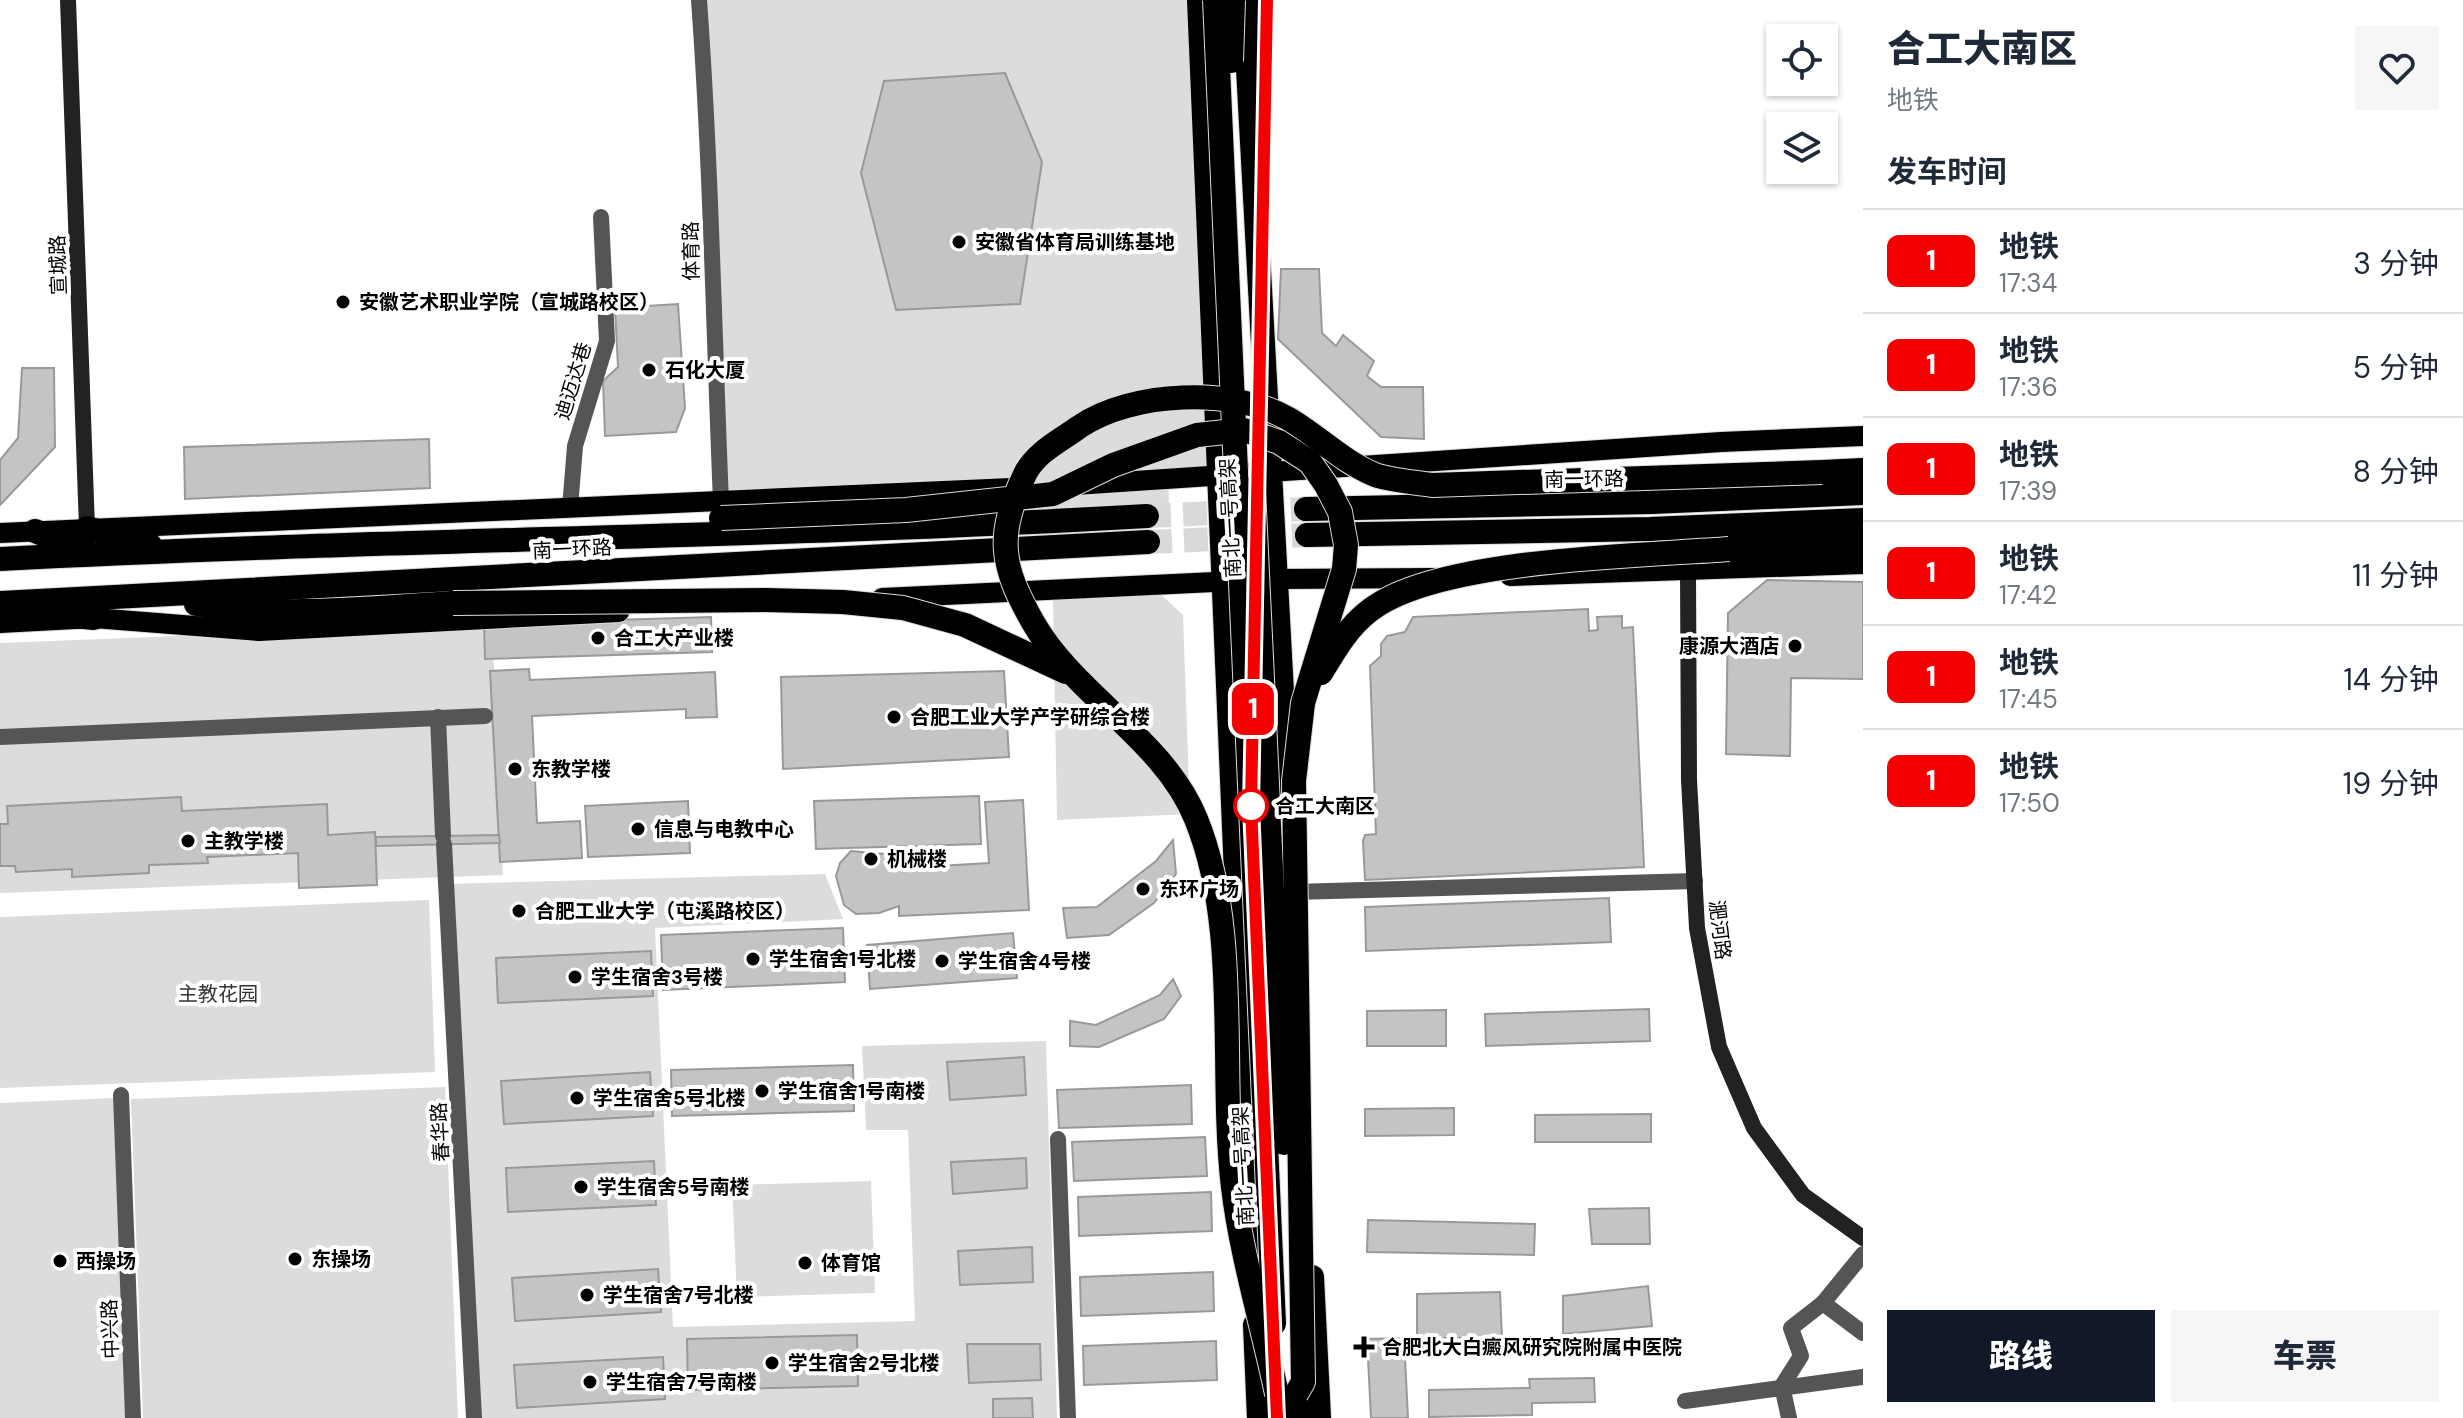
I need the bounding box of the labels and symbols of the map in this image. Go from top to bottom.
street label: 体育路 [677,221,705,281]
place label: 安徽省体育局训练基地 [975,229,1175,255]
marker: 安徽省体育局训练基地 [950,233,968,251]
street label: 宣城路 [44,235,72,295]
place label: 安徽艺术职业学院（宣城路校区） [359,289,659,315]
marker: 安徽艺术职业学院（宣城路校区） [334,293,352,311]
street label: 迪迈达巷 [549,339,597,423]
place label: 石化大厦 [665,357,745,383]
marker: 石化大厦 [640,361,658,379]
street label: 南北一号高架 [1214,457,1246,579]
street label: 南一环路 [1544,465,1624,493]
street label: 南一环路 [531,534,613,564]
place label: 合工大产业楼 [614,625,734,651]
marker: 合工大产业楼 [589,629,607,647]
place label: 康源大酒店 [1679,633,1779,659]
marker: 康源大酒店 [1786,637,1804,655]
line badge: 1 [1227,683,1279,735]
place label: 合肥工业大学产学研综合楼 [910,704,1150,730]
marker: 合肥工业大学产学研综合楼 [885,708,903,726]
place label: 东教学楼 [531,756,611,782]
marker: 东教学楼 [506,760,524,778]
marker: 合工大南区 [1234,789,1268,823]
place label: 合工大南区 [1275,793,1375,819]
place label: 信息与电教中心 [654,816,794,842]
marker: 信息与电教中心 [629,820,647,838]
place label: 主教学楼 [204,828,284,854]
marker: 主教学楼 [179,832,197,850]
place label: 机械楼 [887,846,947,872]
marker: 机械楼 [862,850,880,868]
place label: 东环广场 [1159,876,1239,902]
marker: 东环广场 [1134,880,1152,898]
place label: 合肥工业大学（屯溪路校区） [535,898,795,924]
street label: 淝河路 [1703,899,1737,961]
marker: 合肥工业大学（屯溪路校区） [510,902,528,920]
place label: 学生宿舍1号北楼 [769,946,916,972]
place label: 学生宿舍4号楼 [958,948,1091,974]
marker: 学生宿舍1号北楼 [744,950,762,968]
marker: 学生宿舍4号楼 [933,952,951,970]
place label: 学生宿舍3号楼 [591,964,723,990]
marker: 学生宿舍3号楼 [566,968,584,986]
park label: 主教花园 [178,981,258,1007]
place label: 学生宿舍1号南楼 [778,1078,925,1104]
marker: 学生宿舍1号南楼 [753,1082,771,1100]
place label: 学生宿舍5号北楼 [593,1085,745,1111]
marker: 学生宿舍5号北楼 [568,1089,586,1107]
street label: 春华路 [425,1101,455,1163]
street label: 南北一号高架 [1227,1105,1259,1227]
place label: 学生宿舍5号南楼 [597,1174,749,1200]
marker: 学生宿舍5号南楼 [572,1178,590,1196]
place label: 东操场 [311,1246,371,1272]
place label: 西操场 [76,1248,136,1274]
marker: 东操场 [286,1250,304,1268]
place label: 体育馆 [821,1250,881,1276]
marker: 西操场 [51,1252,69,1270]
marker: 体育馆 [796,1254,814,1272]
place label: 学生宿舍7号北楼 [603,1282,754,1308]
marker: 学生宿舍7号北楼 [578,1286,596,1304]
street label: 中兴路 [96,1299,124,1359]
place label: 合肥北大白癜风研究院附属中医院 [1382,1334,1682,1360]
marker: 合肥北大白癜风研究院附属中医院 [1353,1336,1375,1358]
place label: 学生宿舍2号北楼 [788,1350,940,1376]
marker: 学生宿舍2号北楼 [763,1354,781,1372]
place label: 学生宿舍7号南楼 [606,1369,757,1395]
marker: 学生宿舍7号南楼 [581,1373,599,1391]

